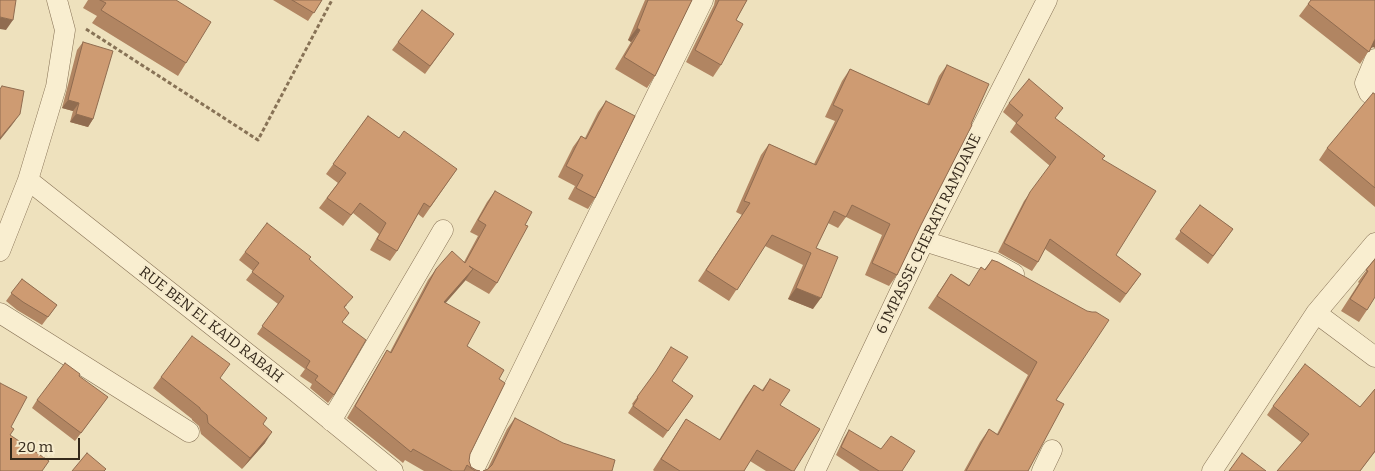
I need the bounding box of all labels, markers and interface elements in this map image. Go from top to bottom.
street label: 6 IMPASSE CHERATI RAMDANE [873,131,985,337]
street label: RUE BEN EL KAID RABAH [135,263,287,387]
scale bar [12,428,82,460]
text: 20 m [18,438,53,456]

